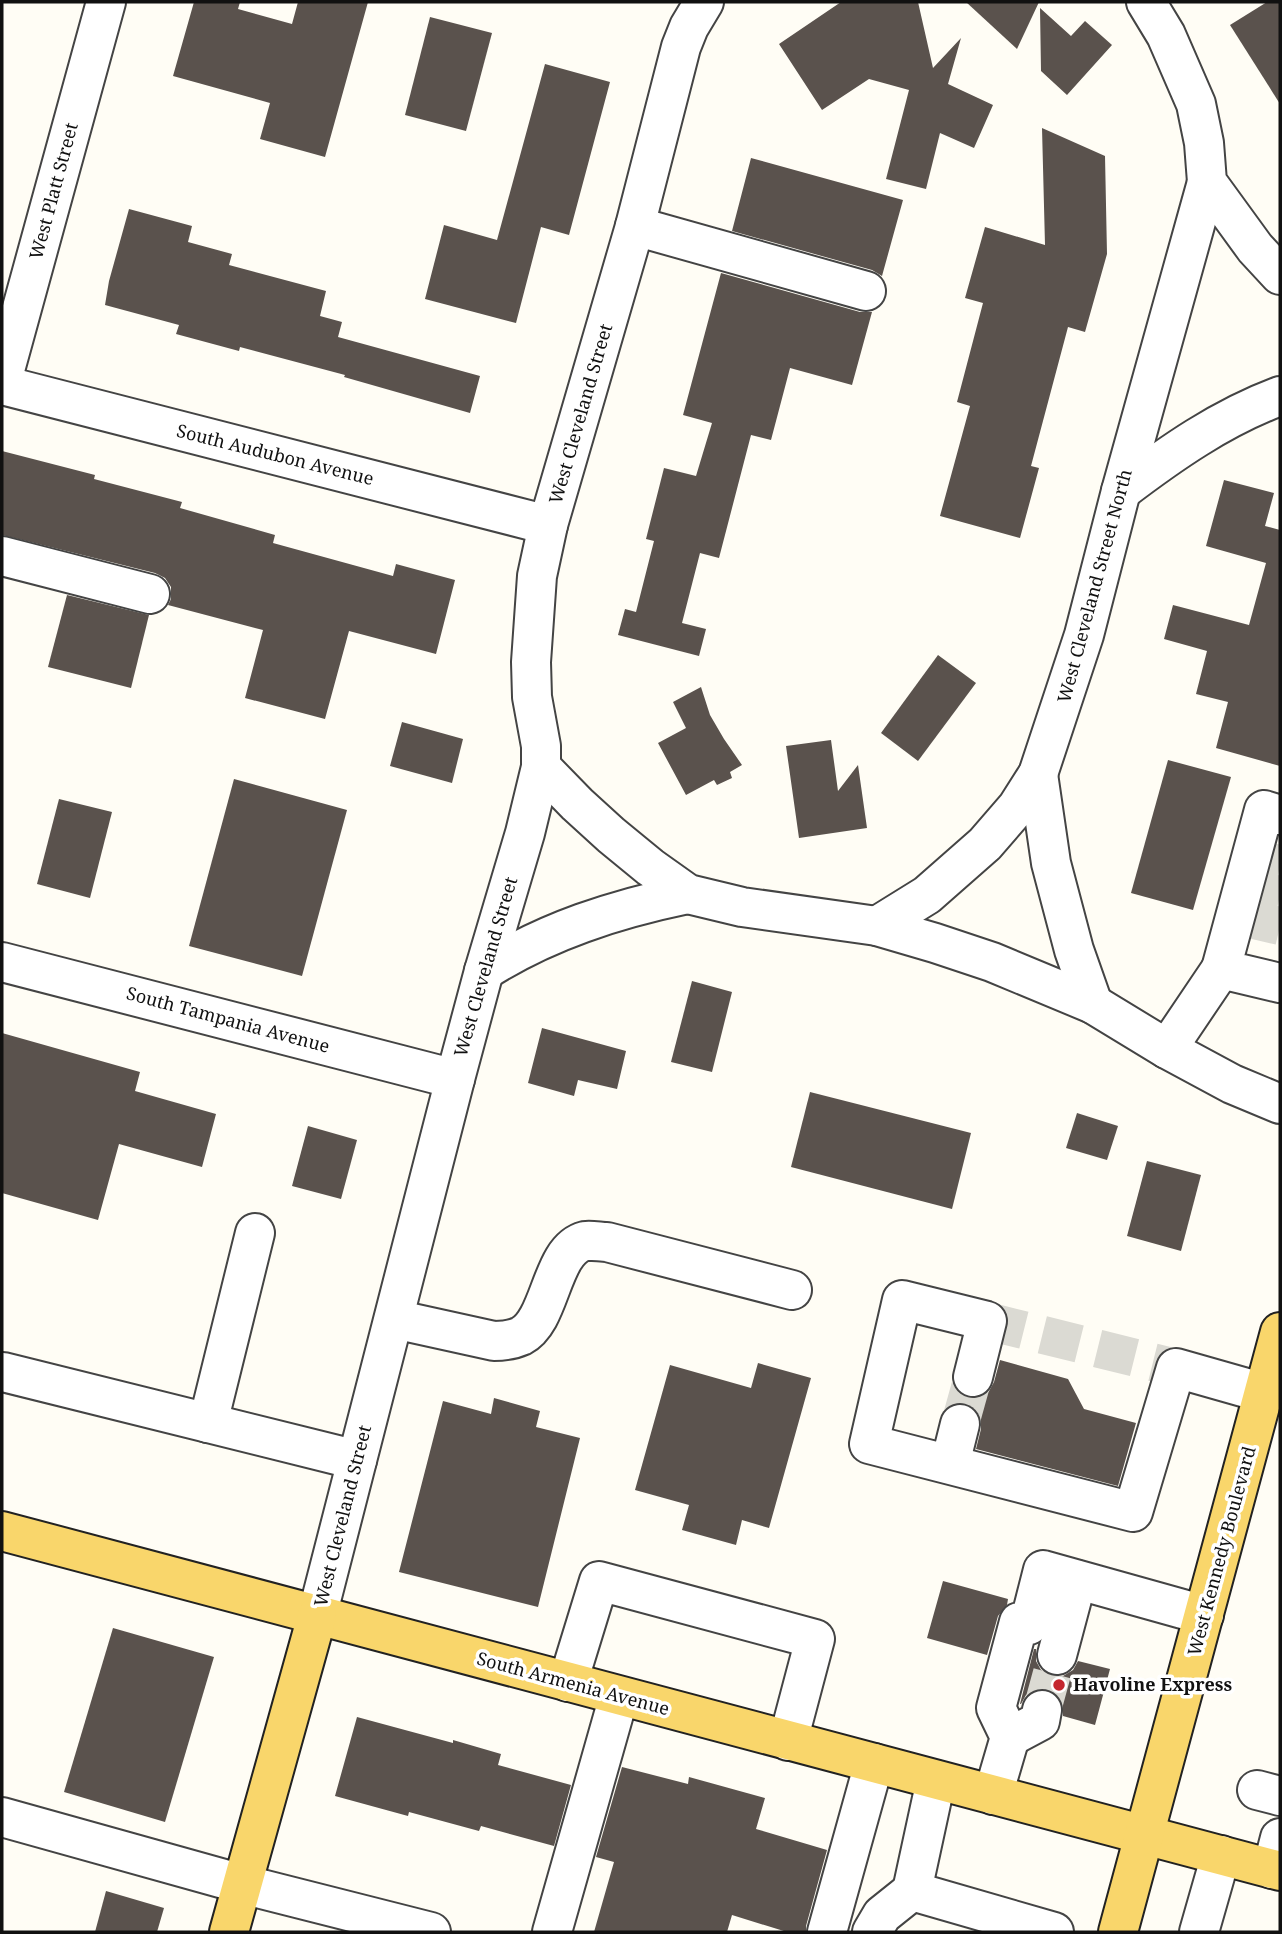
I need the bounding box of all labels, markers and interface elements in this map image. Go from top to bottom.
street label: West Platt Street [23,120,83,262]
street label: West Cleveland Street [543,321,617,506]
street label: South Audubon Avenue [174,418,376,490]
street label: West Cleveland Street North [1051,466,1137,705]
street label: West Cleveland Street [448,874,522,1059]
street label: South Tampania Avenue [124,980,333,1058]
street label: West Cleveland Street [308,1423,376,1609]
street label: West Kennedy Boulevard [1181,1443,1261,1658]
street label: South Armenia Avenue [474,1646,672,1720]
place label: Havoline Express [1073,1672,1233,1696]
marker: Havoline Express [1051,1677,1067,1693]

